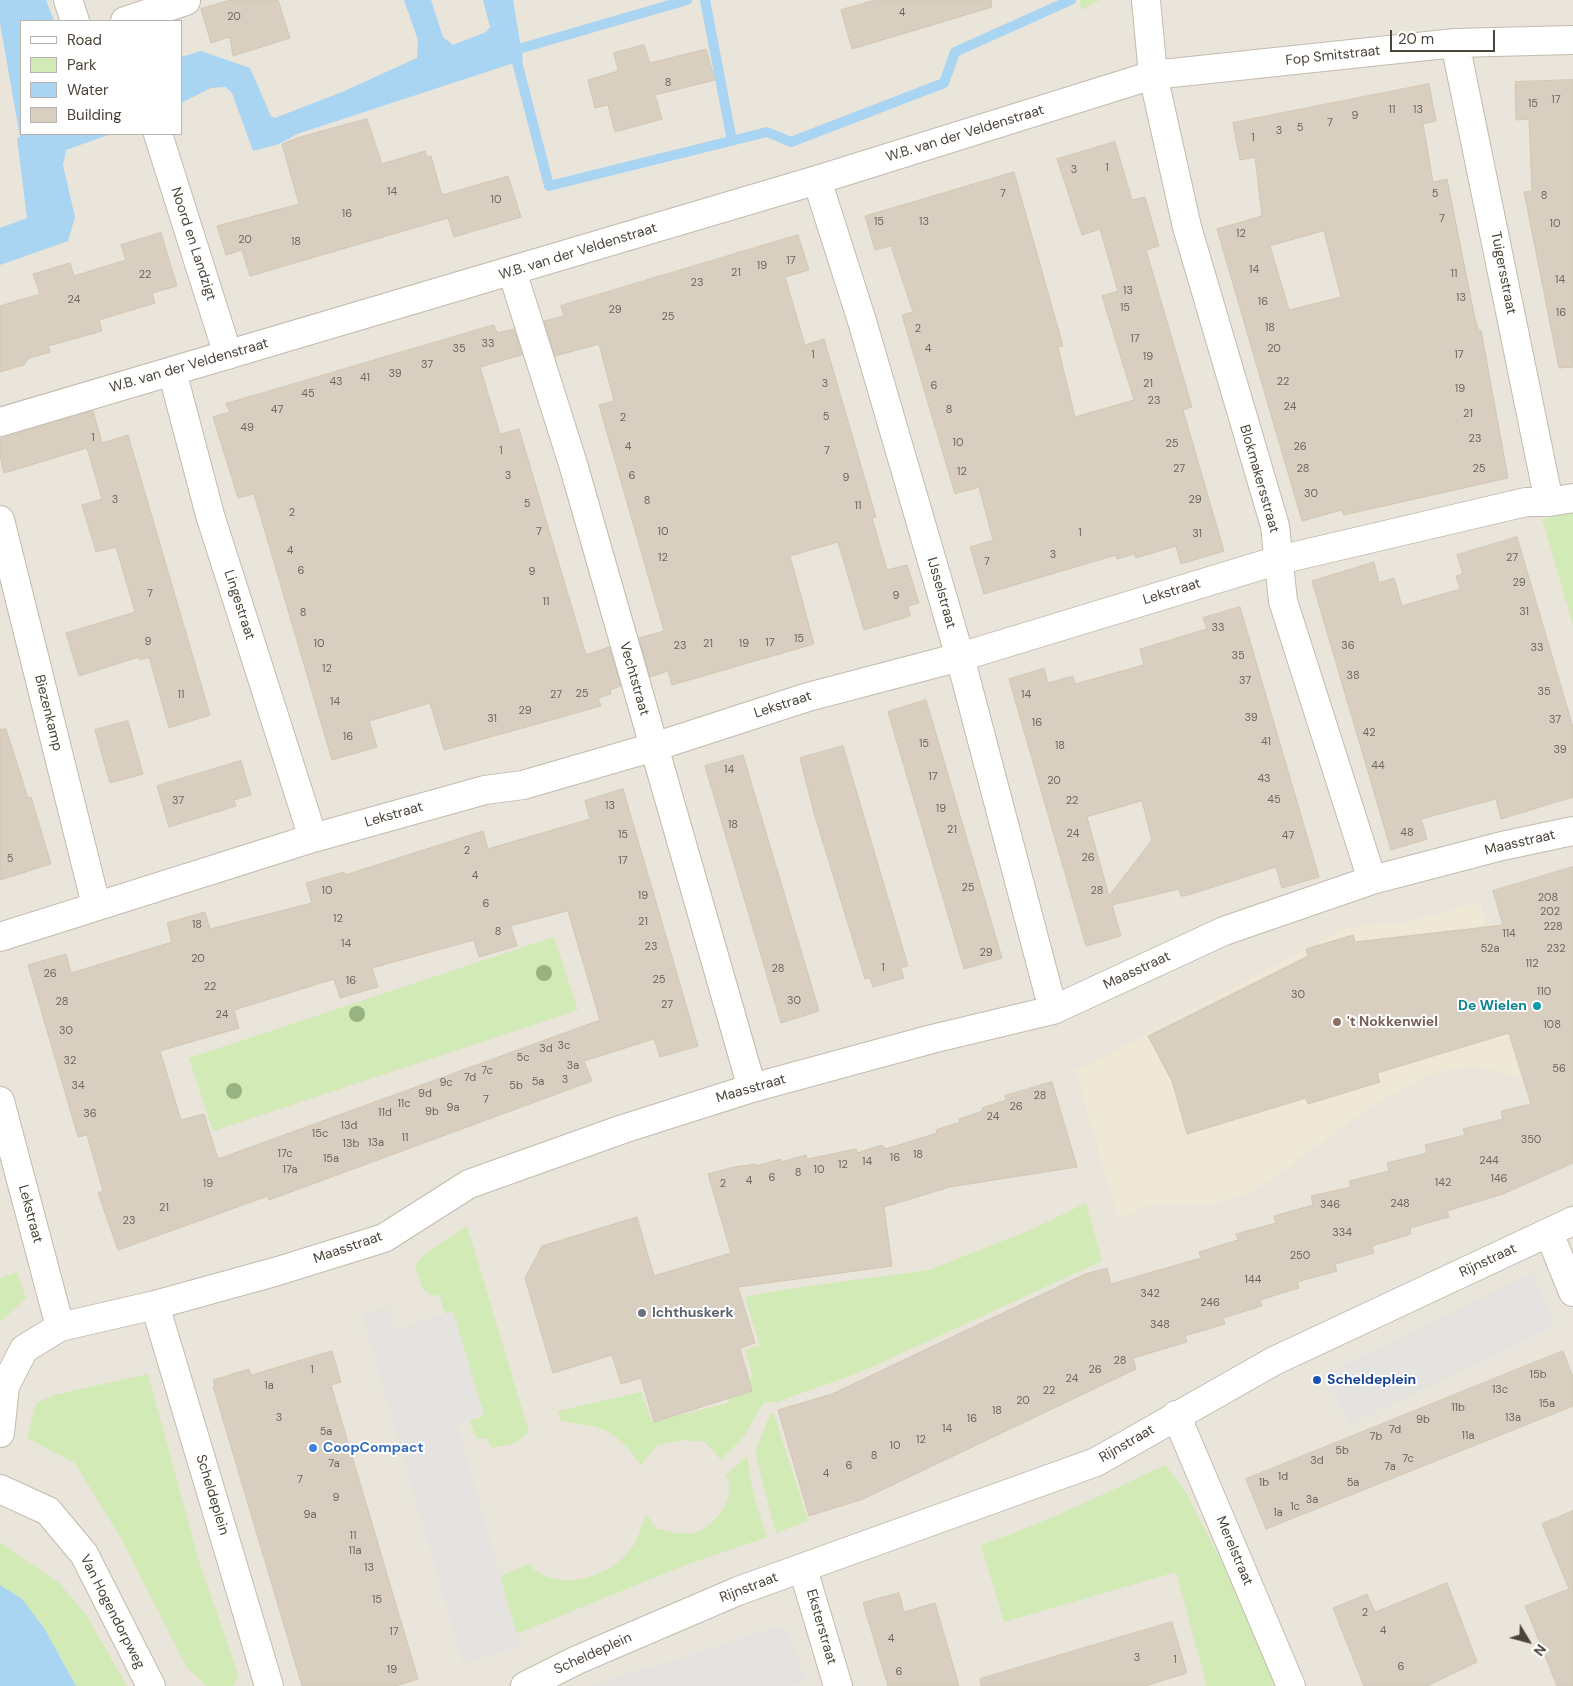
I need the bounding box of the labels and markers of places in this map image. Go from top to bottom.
place label: De Wielen [1458,998,1527,1014]
marker: De Wielen [1531,1000,1543,1012]
place label: 't Nokkenwiel [1347,1014,1438,1030]
marker: 't Nokkenwiel [1331,1016,1343,1028]
place label: Ichthuskerk [652,1305,733,1321]
marker: Ichthuskerk [636,1307,648,1319]
place label: Scheldeplein [1327,1372,1416,1388]
marker: Scheldeplein [1311,1374,1323,1386]
place label: CoopCompact [323,1440,423,1456]
marker: CoopCompact [307,1442,319,1454]

